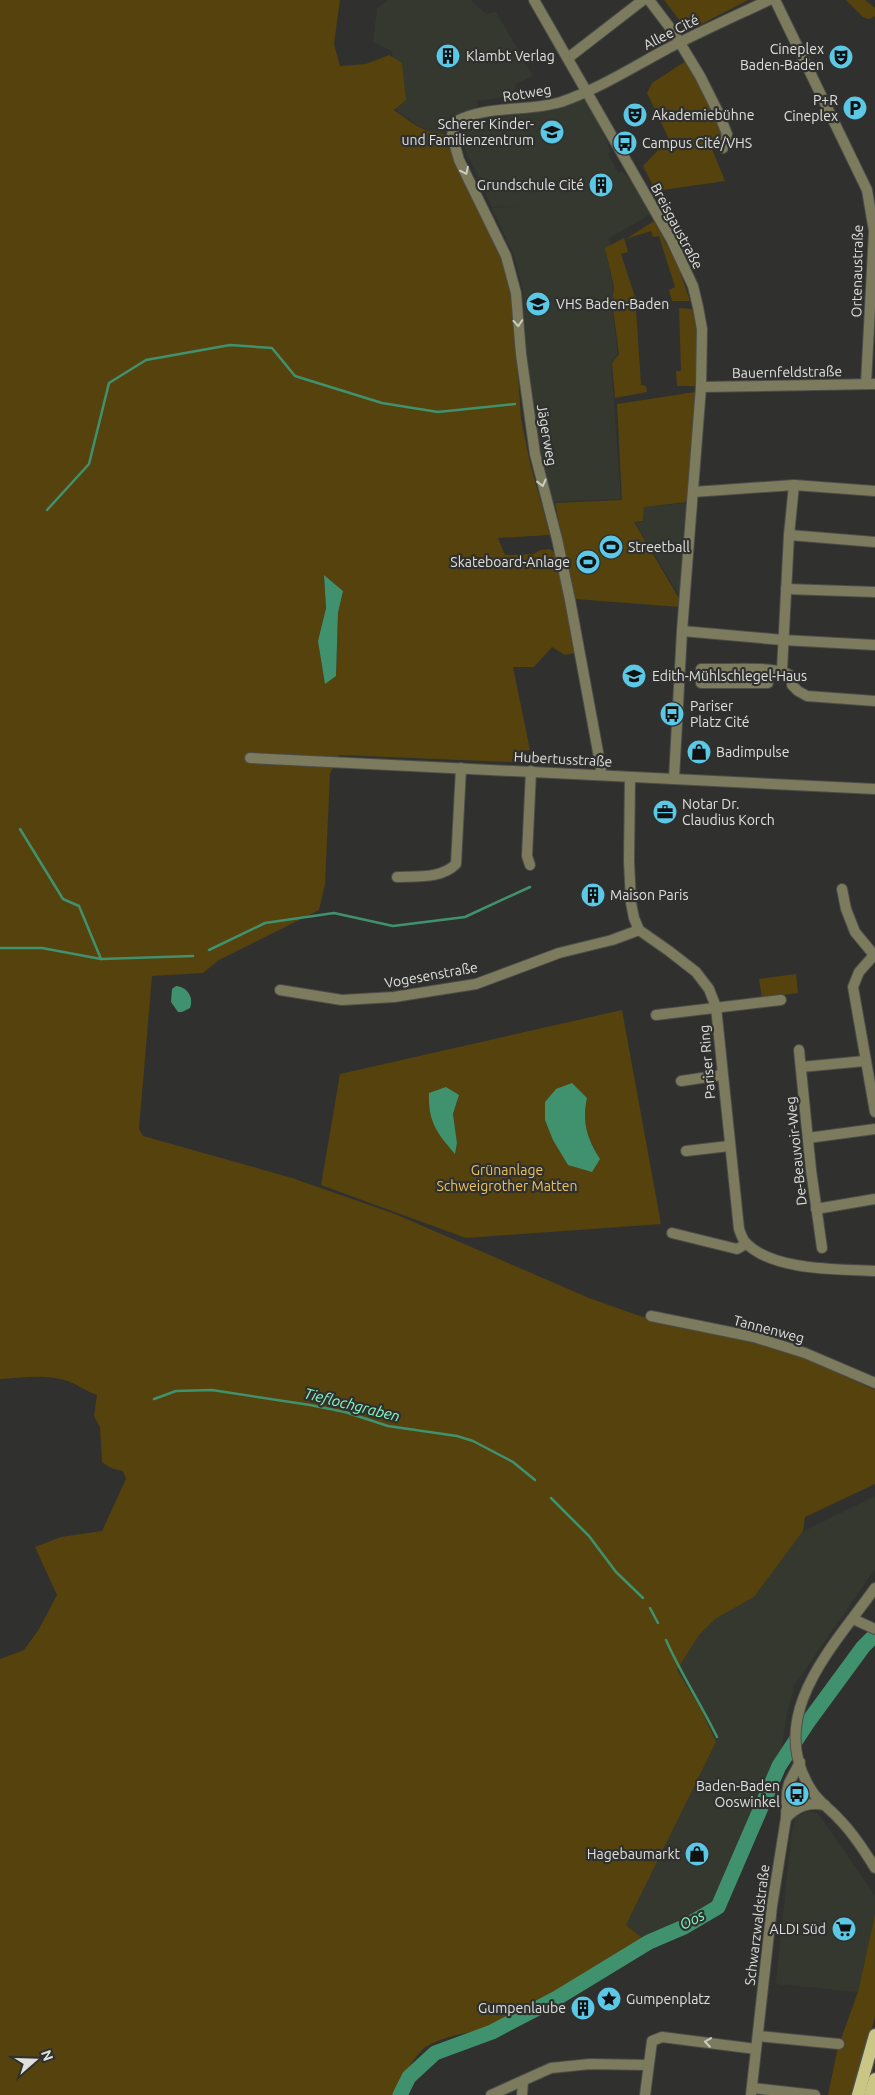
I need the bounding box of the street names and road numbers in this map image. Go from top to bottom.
street label: Allee Cité [641,11,701,53]
street label: Rotweg [502,81,552,105]
street label: Breisgaustraße [648,180,706,272]
street label: Ortenaustraße [848,224,866,318]
street label: Bauernfeldstraße [732,363,842,381]
street label: Jägerweg [534,403,560,467]
street label: Hubertusstraße [513,748,613,770]
street label: Vogesenstraße [383,959,479,991]
street label: Pariser Ring [696,1024,718,1100]
street label: De-Beauvoir-Weg [782,1096,810,1206]
street label: Tannenweg [732,1312,806,1346]
street label: Schwarzwaldstraße [742,1864,772,1986]

